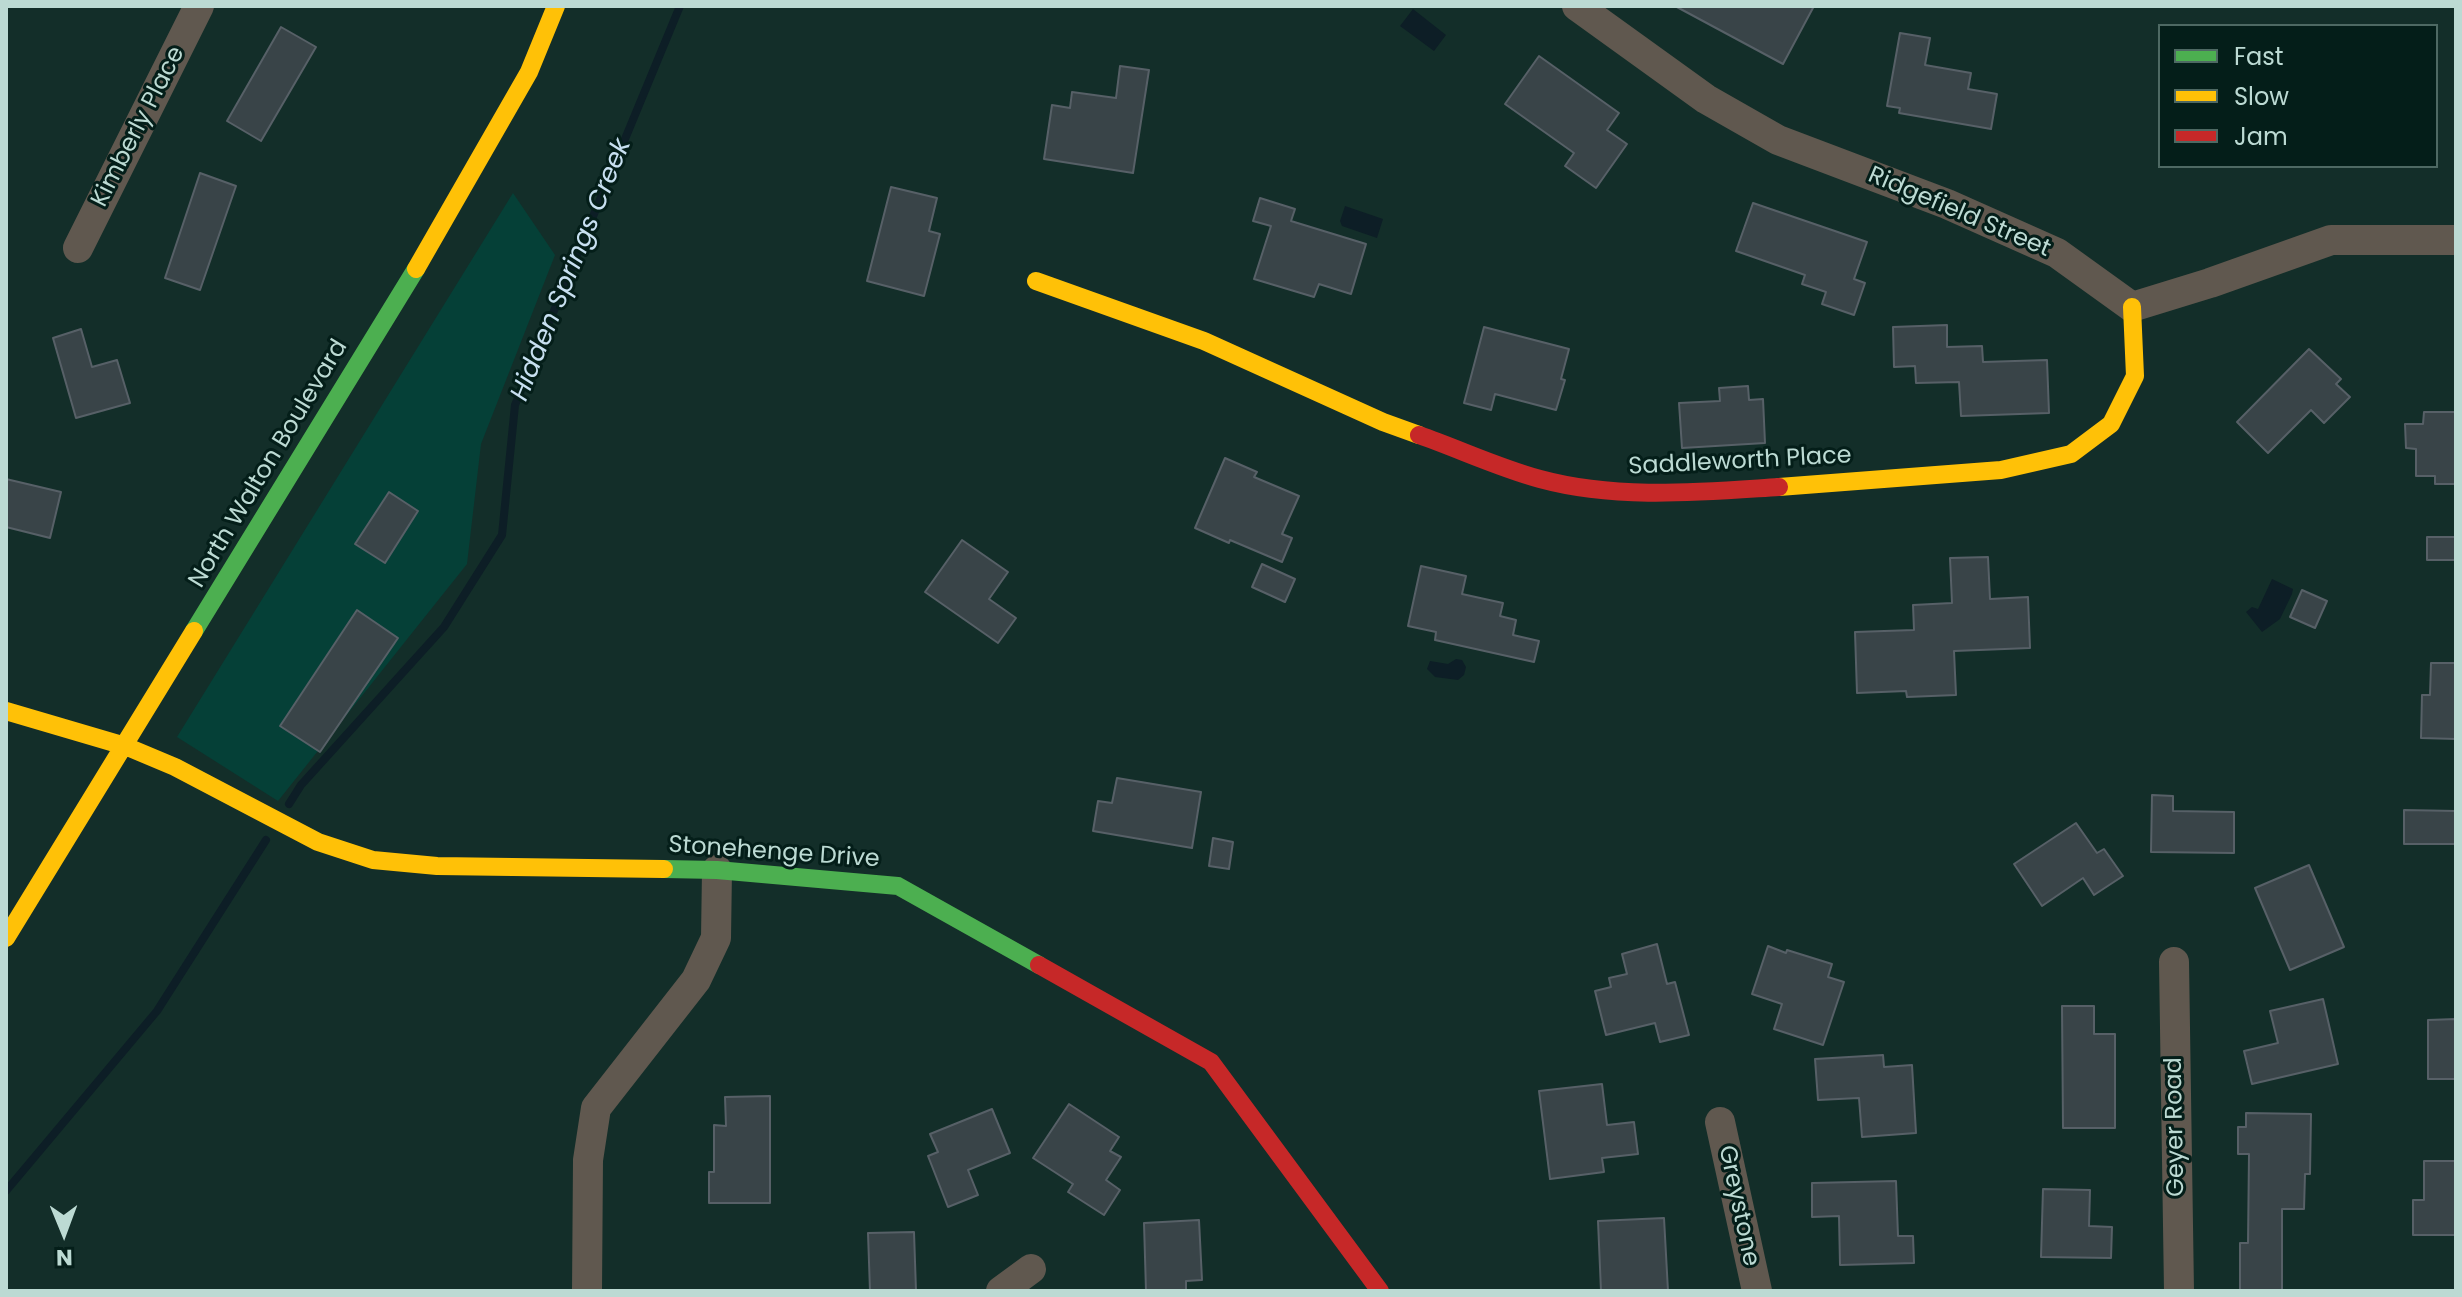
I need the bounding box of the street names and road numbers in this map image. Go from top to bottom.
street label: Kimberly Place [86,42,192,212]
street label: Ridgefield Street [1863,162,2055,264]
street label: North Walton Boulevard [183,335,355,593]
street label: Saddleworth Place [1628,442,1852,482]
street label: Stonehenge Drive [667,831,881,875]
street label: Geyer Road [2160,1057,2192,1197]
street label: Greystone [1711,1143,1765,1269]

